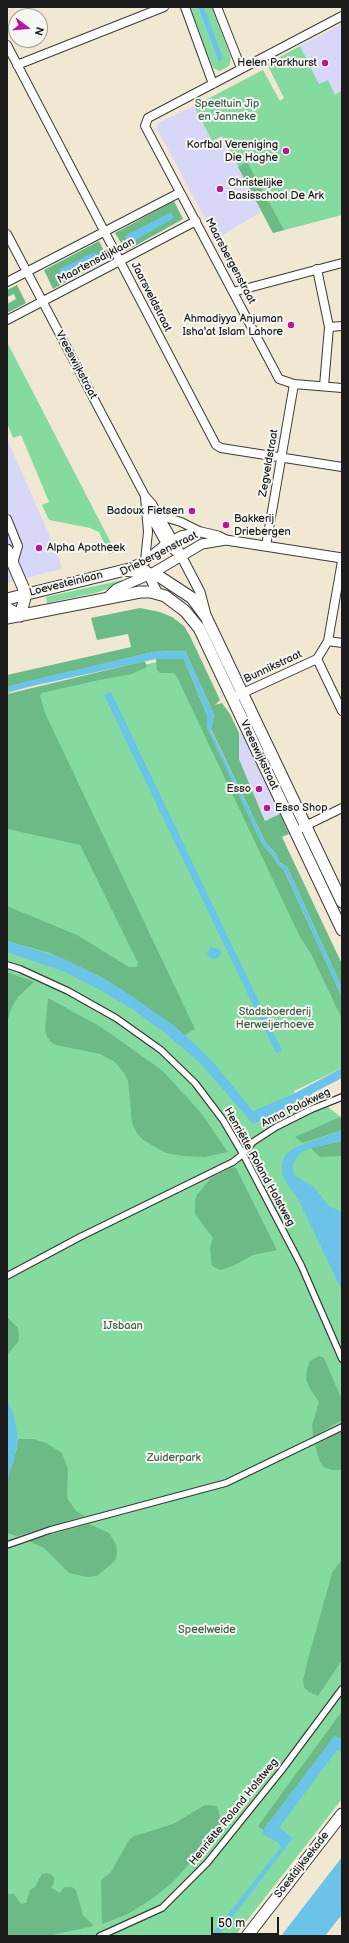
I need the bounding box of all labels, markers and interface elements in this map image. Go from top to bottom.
north arrow [8,8,48,48]
text: N [32,25,46,37]
place label: Helen Parkhurst [237,56,317,70]
marker: Helen Parkhurst [320,58,330,68]
park label: Speeltuin Jip en Janneke [195,97,259,123]
place label: Korfbal Vereniging Die Haghe [187,138,278,164]
marker: Korfbal Vereniging Die Haghe [281,146,291,156]
place label: Christelijke Basisschool De Ark [228,176,324,202]
marker: Christelijke Basisschool De Ark [215,184,225,194]
street label: Maarsbergenstraat [202,216,258,306]
street label: Maartensdijklaan [55,235,137,287]
street label: Jaarsveldstraat [128,260,174,334]
place label: Ahmadiyya Anjuman Isha'at Islam Lahore [183,312,283,338]
marker: Ahmadiyya Anjuman Isha'at Islam Lahore [286,320,296,330]
street label: Vreeswijkstraat [52,329,100,401]
street label: Zegveldstraat [257,428,281,498]
place label: Badoux Fietsen [106,504,184,518]
marker: Badoux Fietsen [187,506,197,516]
place label: Bakkerij Driebergen [234,512,291,538]
marker: Bakkerij Driebergen [221,520,231,530]
street label: Driebergenstraat [118,529,200,579]
place label: Alpha Apotheek [47,541,125,555]
marker: Alpha Apotheek [34,543,44,553]
street label: Loevesteinlaan [28,568,104,600]
street label: Bunnikstraat [242,648,304,686]
street label: Vreeswijkstraat [237,718,281,792]
place label: Esso [227,782,251,796]
marker: Esso [254,784,264,794]
place label: Esso Shop [275,801,328,815]
marker: Esso Shop [262,803,272,813]
park label: Stadsboerderij Herweijerhoeve [236,1005,314,1031]
street label: Anna Polakweg [259,1086,333,1130]
street label: Henriëtte Roland Holstweg [221,1105,297,1229]
park label: IJsbaan [103,1319,143,1333]
park label: Zuiderpark [147,1451,201,1465]
park label: Speelweide [178,1623,236,1637]
street label: Henriëtte Roland Holstweg [187,1756,281,1868]
street label: Soestdijksekade [272,1829,332,1901]
scale bar [213,1909,281,1935]
text: 50 m [218,1916,245,1931]

